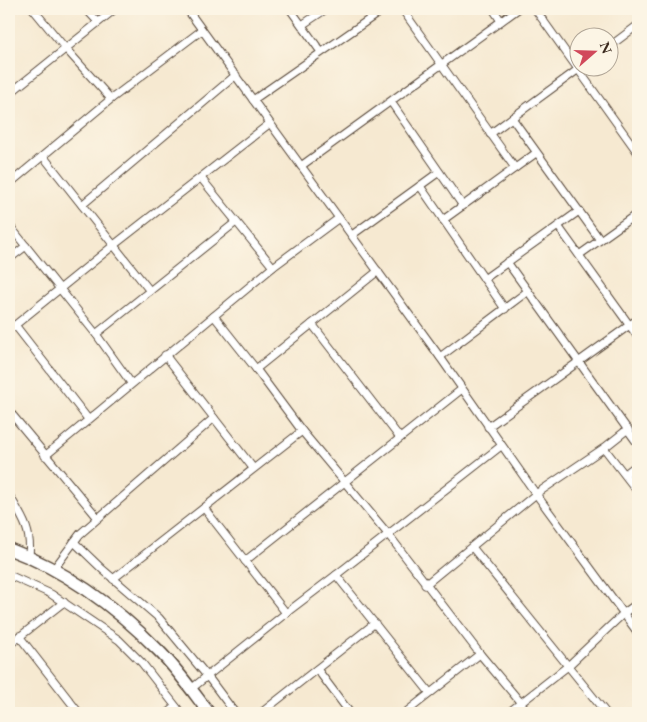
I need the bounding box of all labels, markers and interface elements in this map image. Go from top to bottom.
north arrow [570,28,620,78]
text: N [596,39,617,57]

